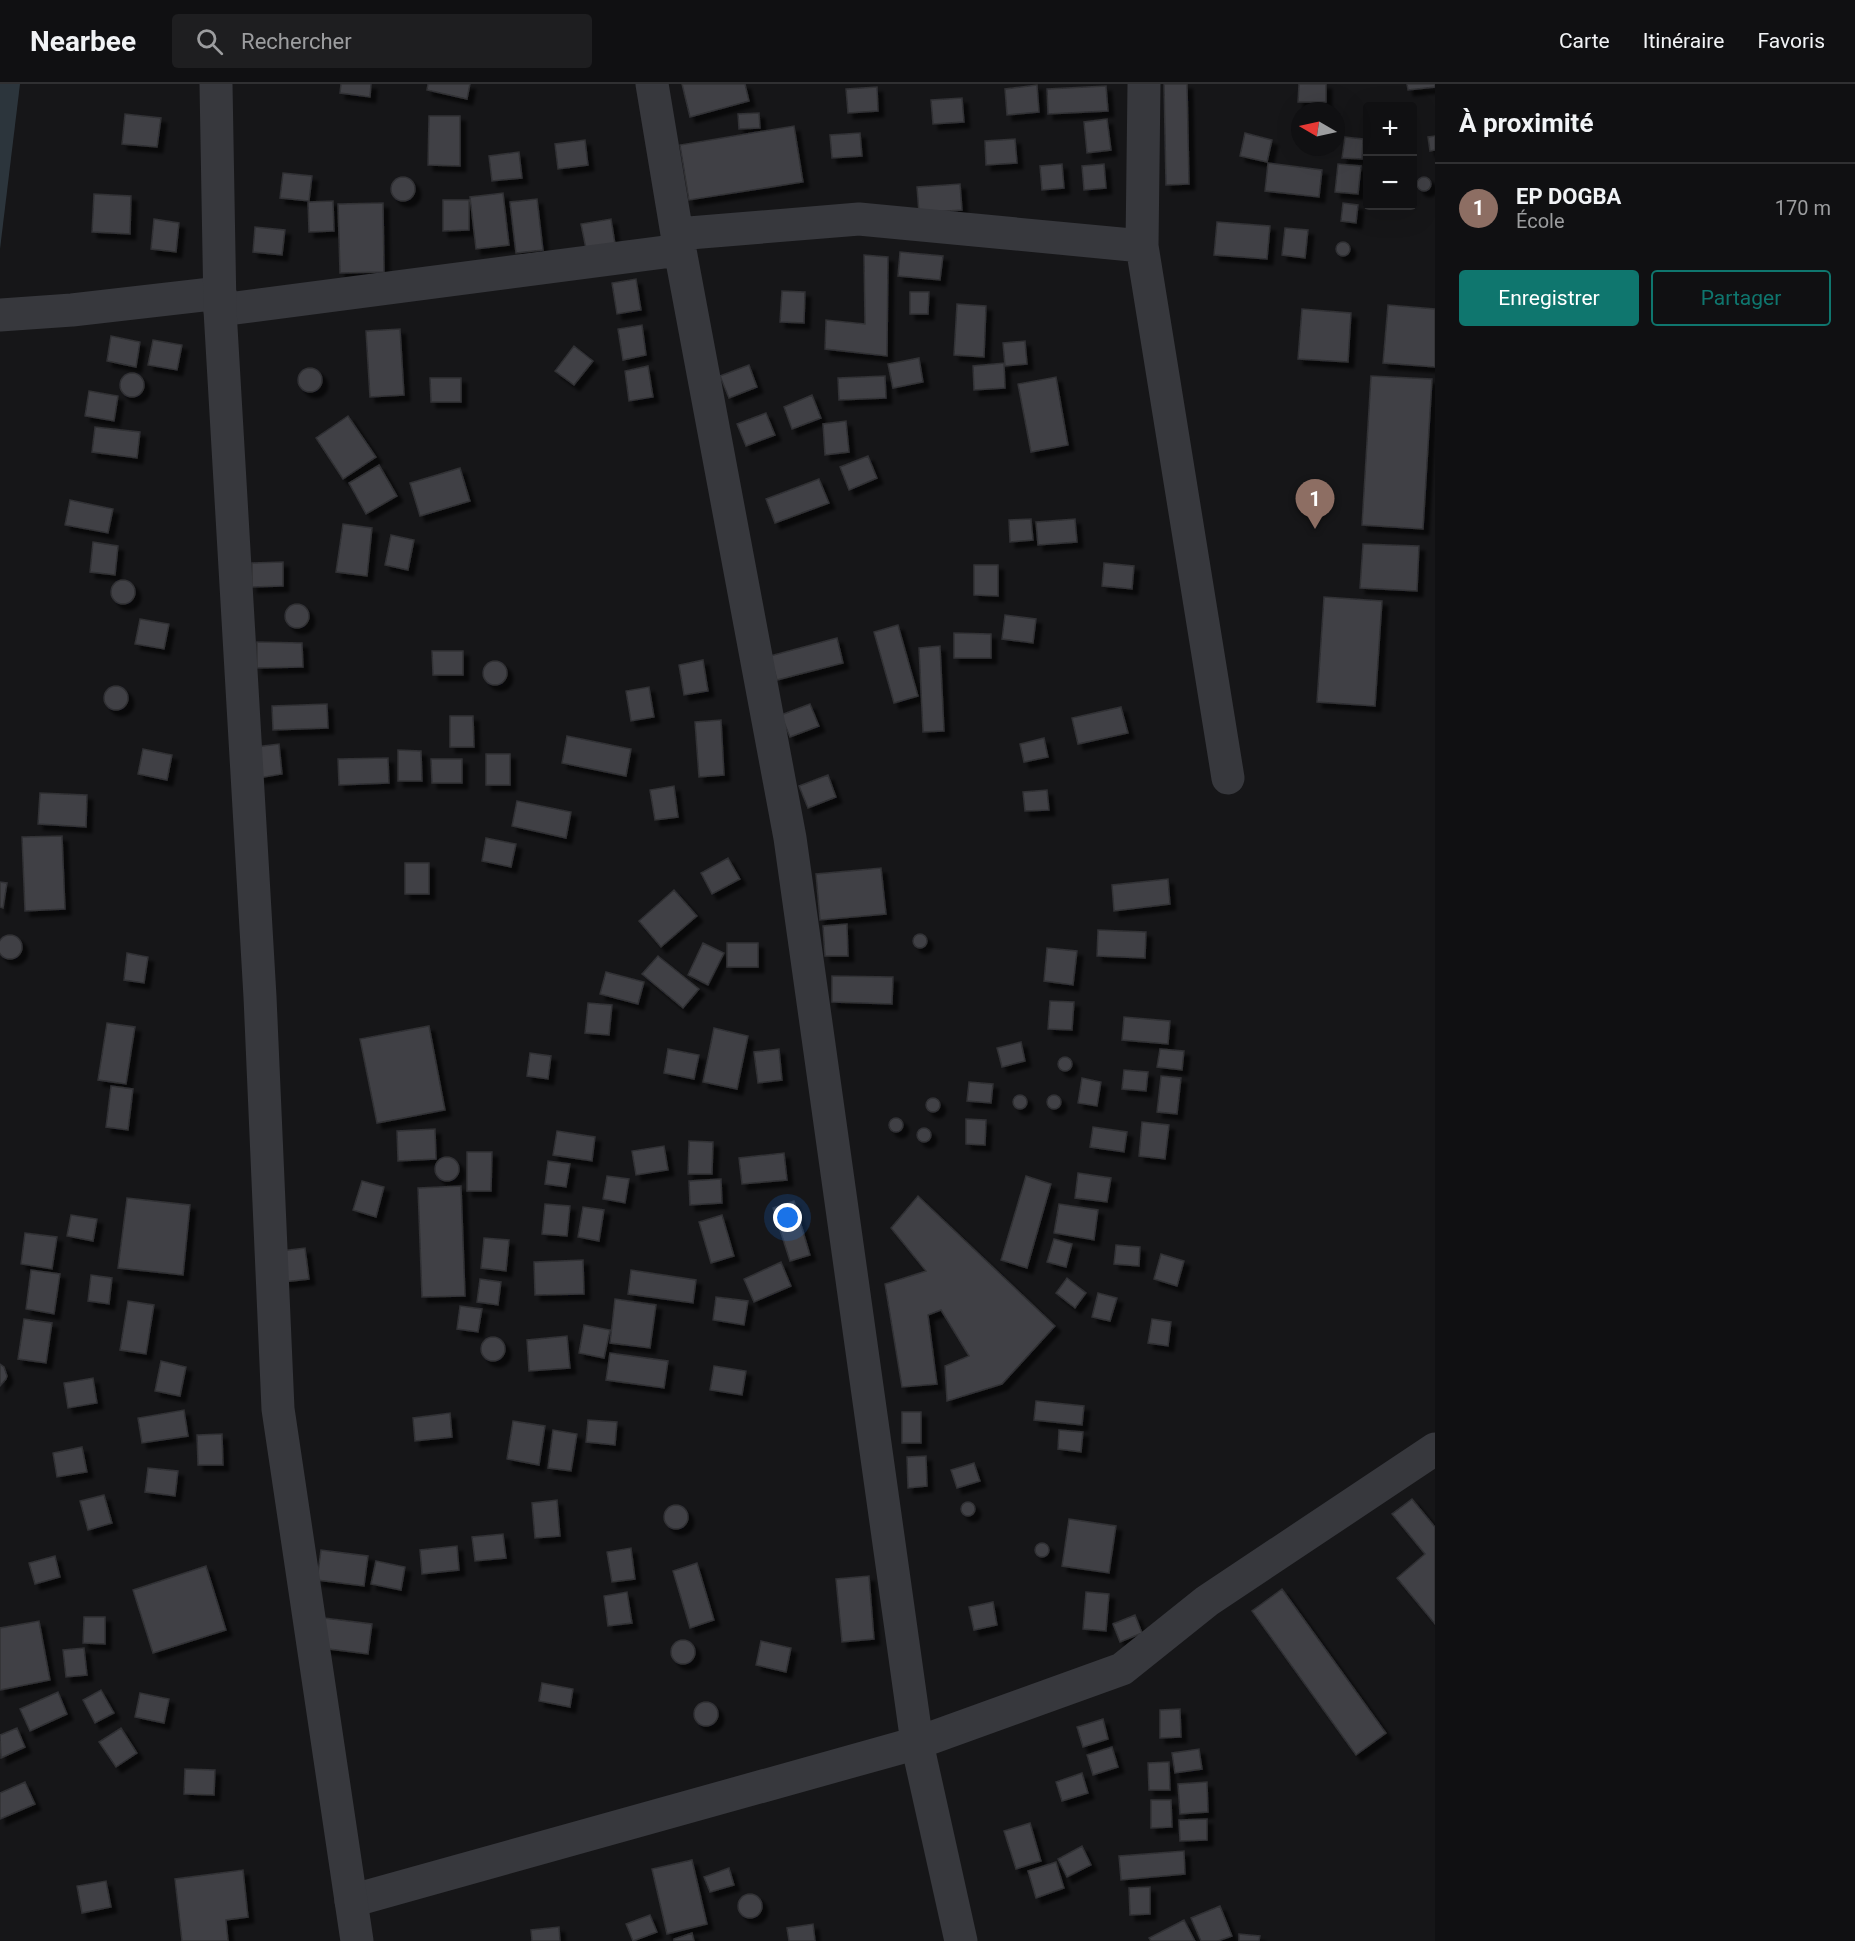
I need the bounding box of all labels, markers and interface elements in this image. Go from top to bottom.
search box [172,14,592,68]
text: Nearbee [30,25,136,58]
icon: search [193,25,226,58]
text: Rechercher [241,29,352,54]
text: Carte [1559,29,1610,53]
text: Itinéraire [1643,29,1724,53]
text: Favoris [1757,29,1825,53]
north arrow [1291,102,1345,156]
map controls [1363,102,1417,210]
button: + [1363,102,1417,156]
text: À proximité [1459,108,1593,138]
button: − [1363,156,1417,210]
text: EP DOGBA [1516,184,1621,209]
text: 1 [1473,196,1484,220]
text: 170 m [1775,196,1831,220]
text: École [1516,209,1565,233]
button: Enregistrer [1459,270,1639,326]
button: Partager [1651,270,1831,326]
pin: 1 [1296,480,1334,529]
your location [773,1203,802,1232]

